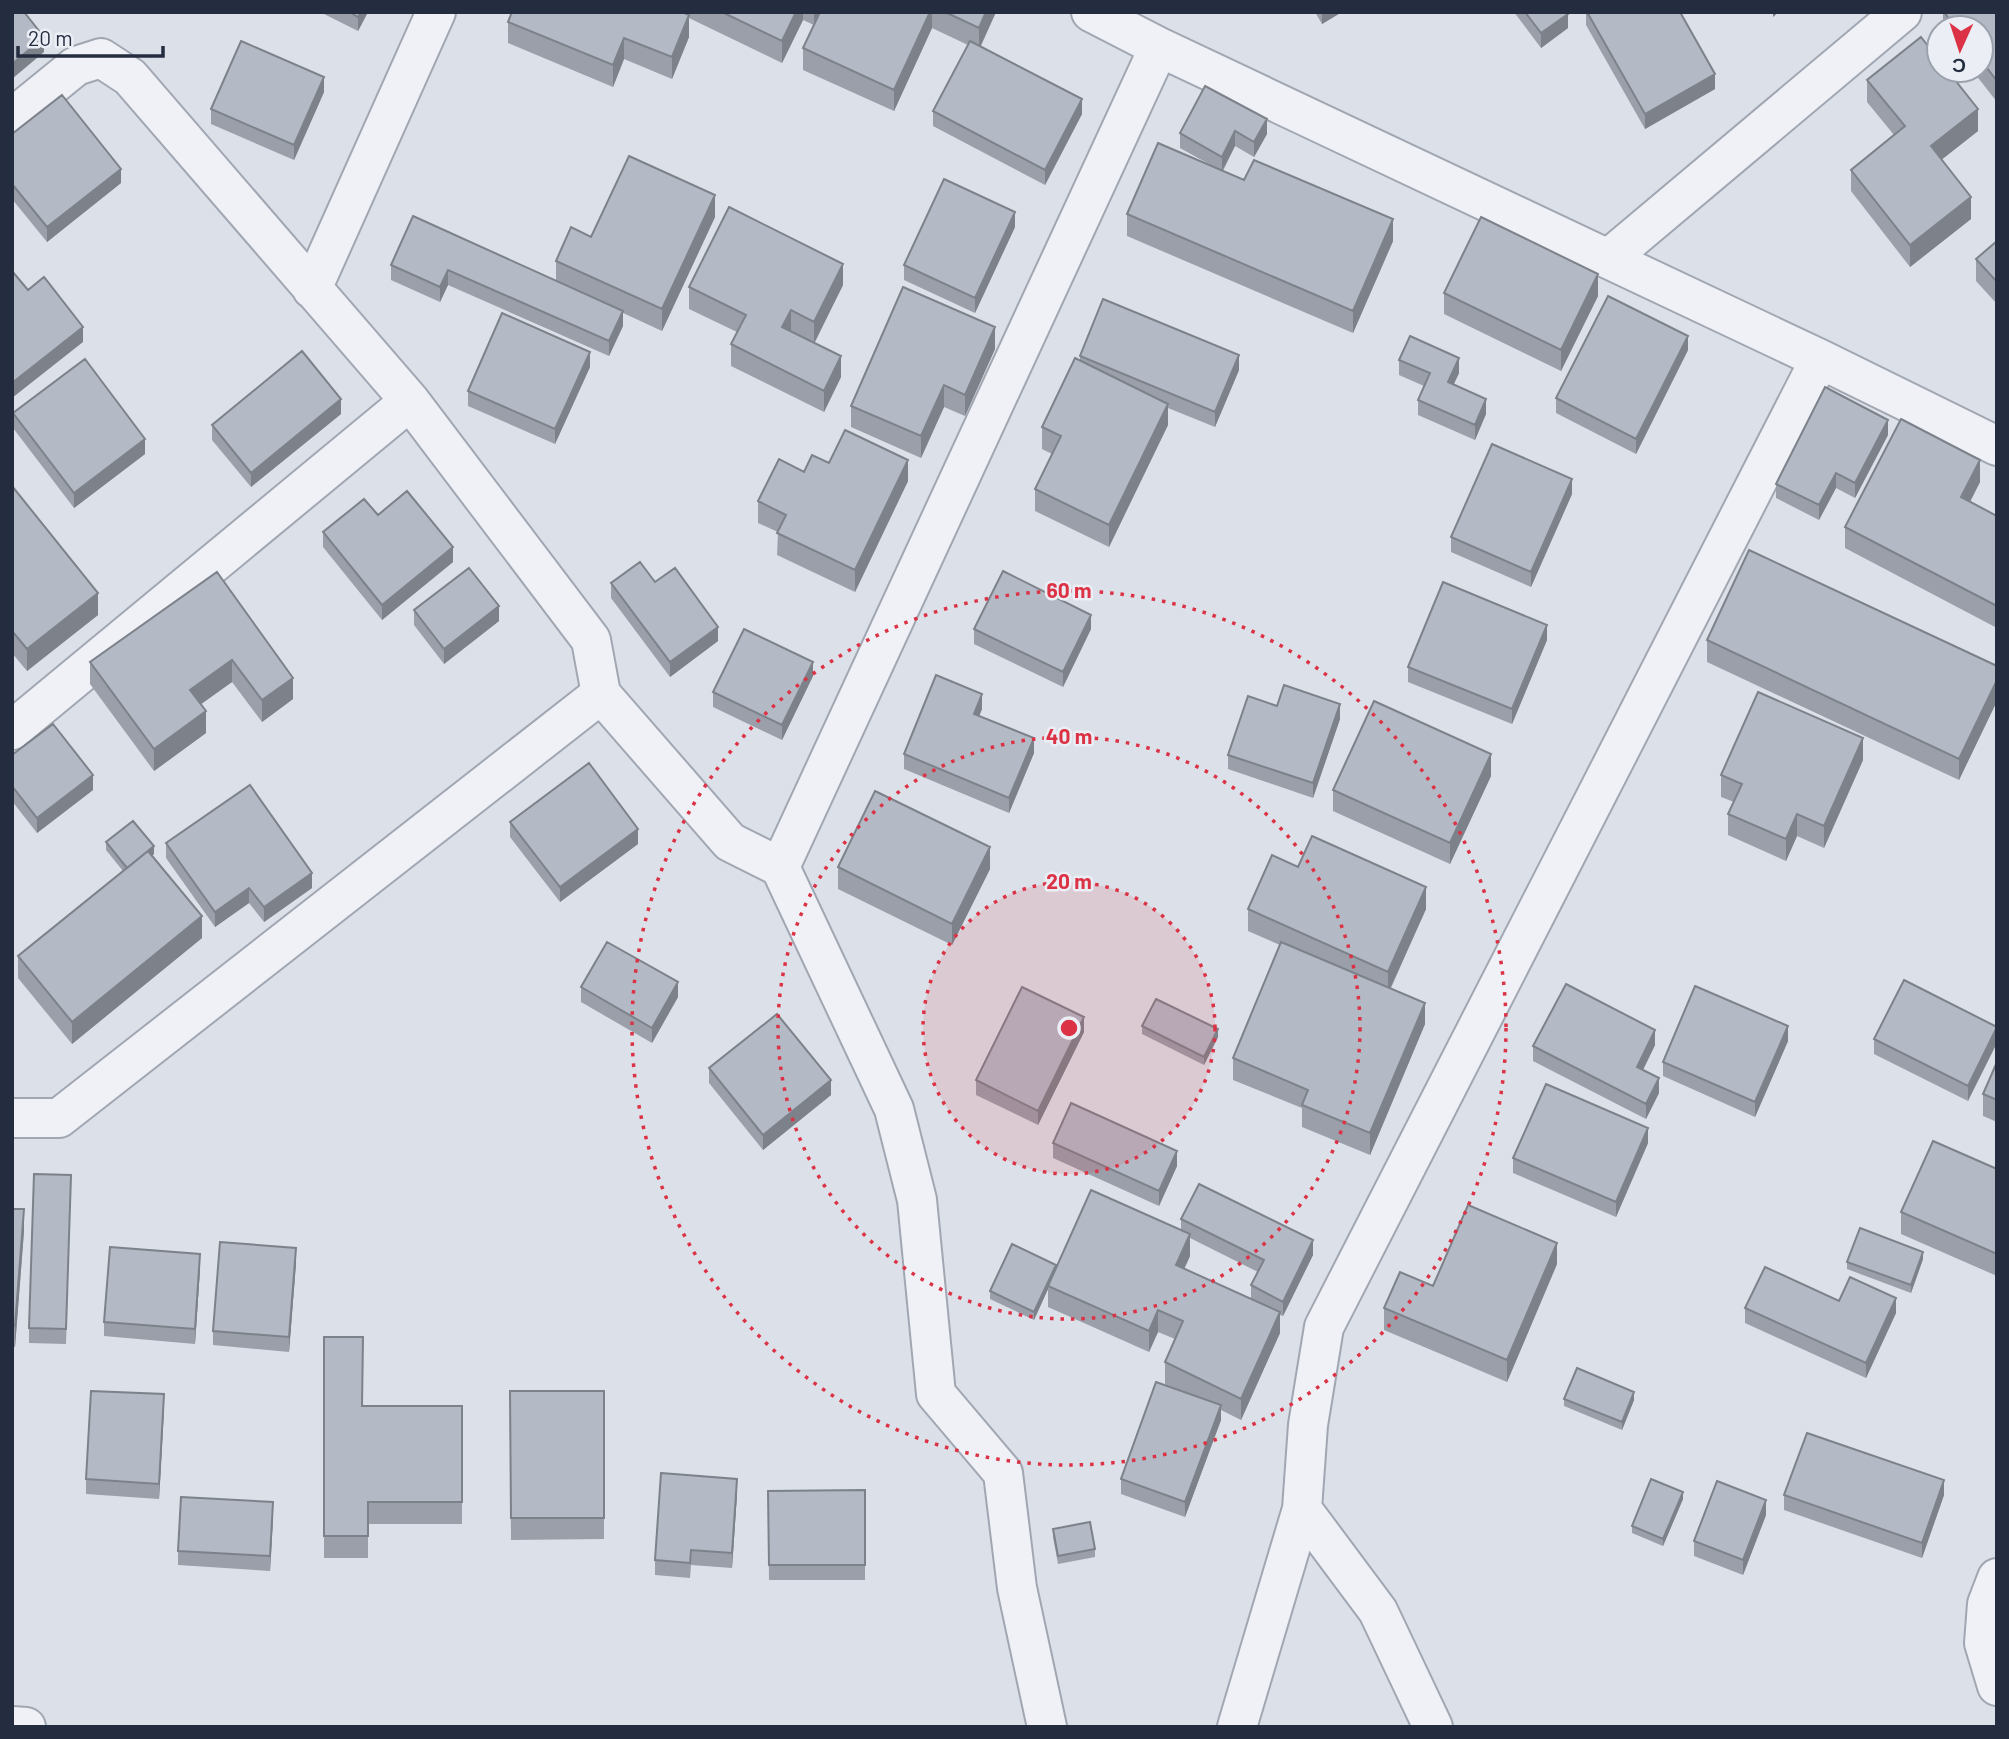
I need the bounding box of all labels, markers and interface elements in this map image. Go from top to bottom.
scale bar [18,14,163,58]
north arrow [1925,14,1995,84]
text: 20 m [28,25,73,50]
text: С [1951,55,1967,78]
text: 60 m [1047,577,1091,602]
text: 40 m [1046,723,1092,748]
text: 20 m [1046,868,1092,893]
centre of rings [1057,1016,1081,1040]

